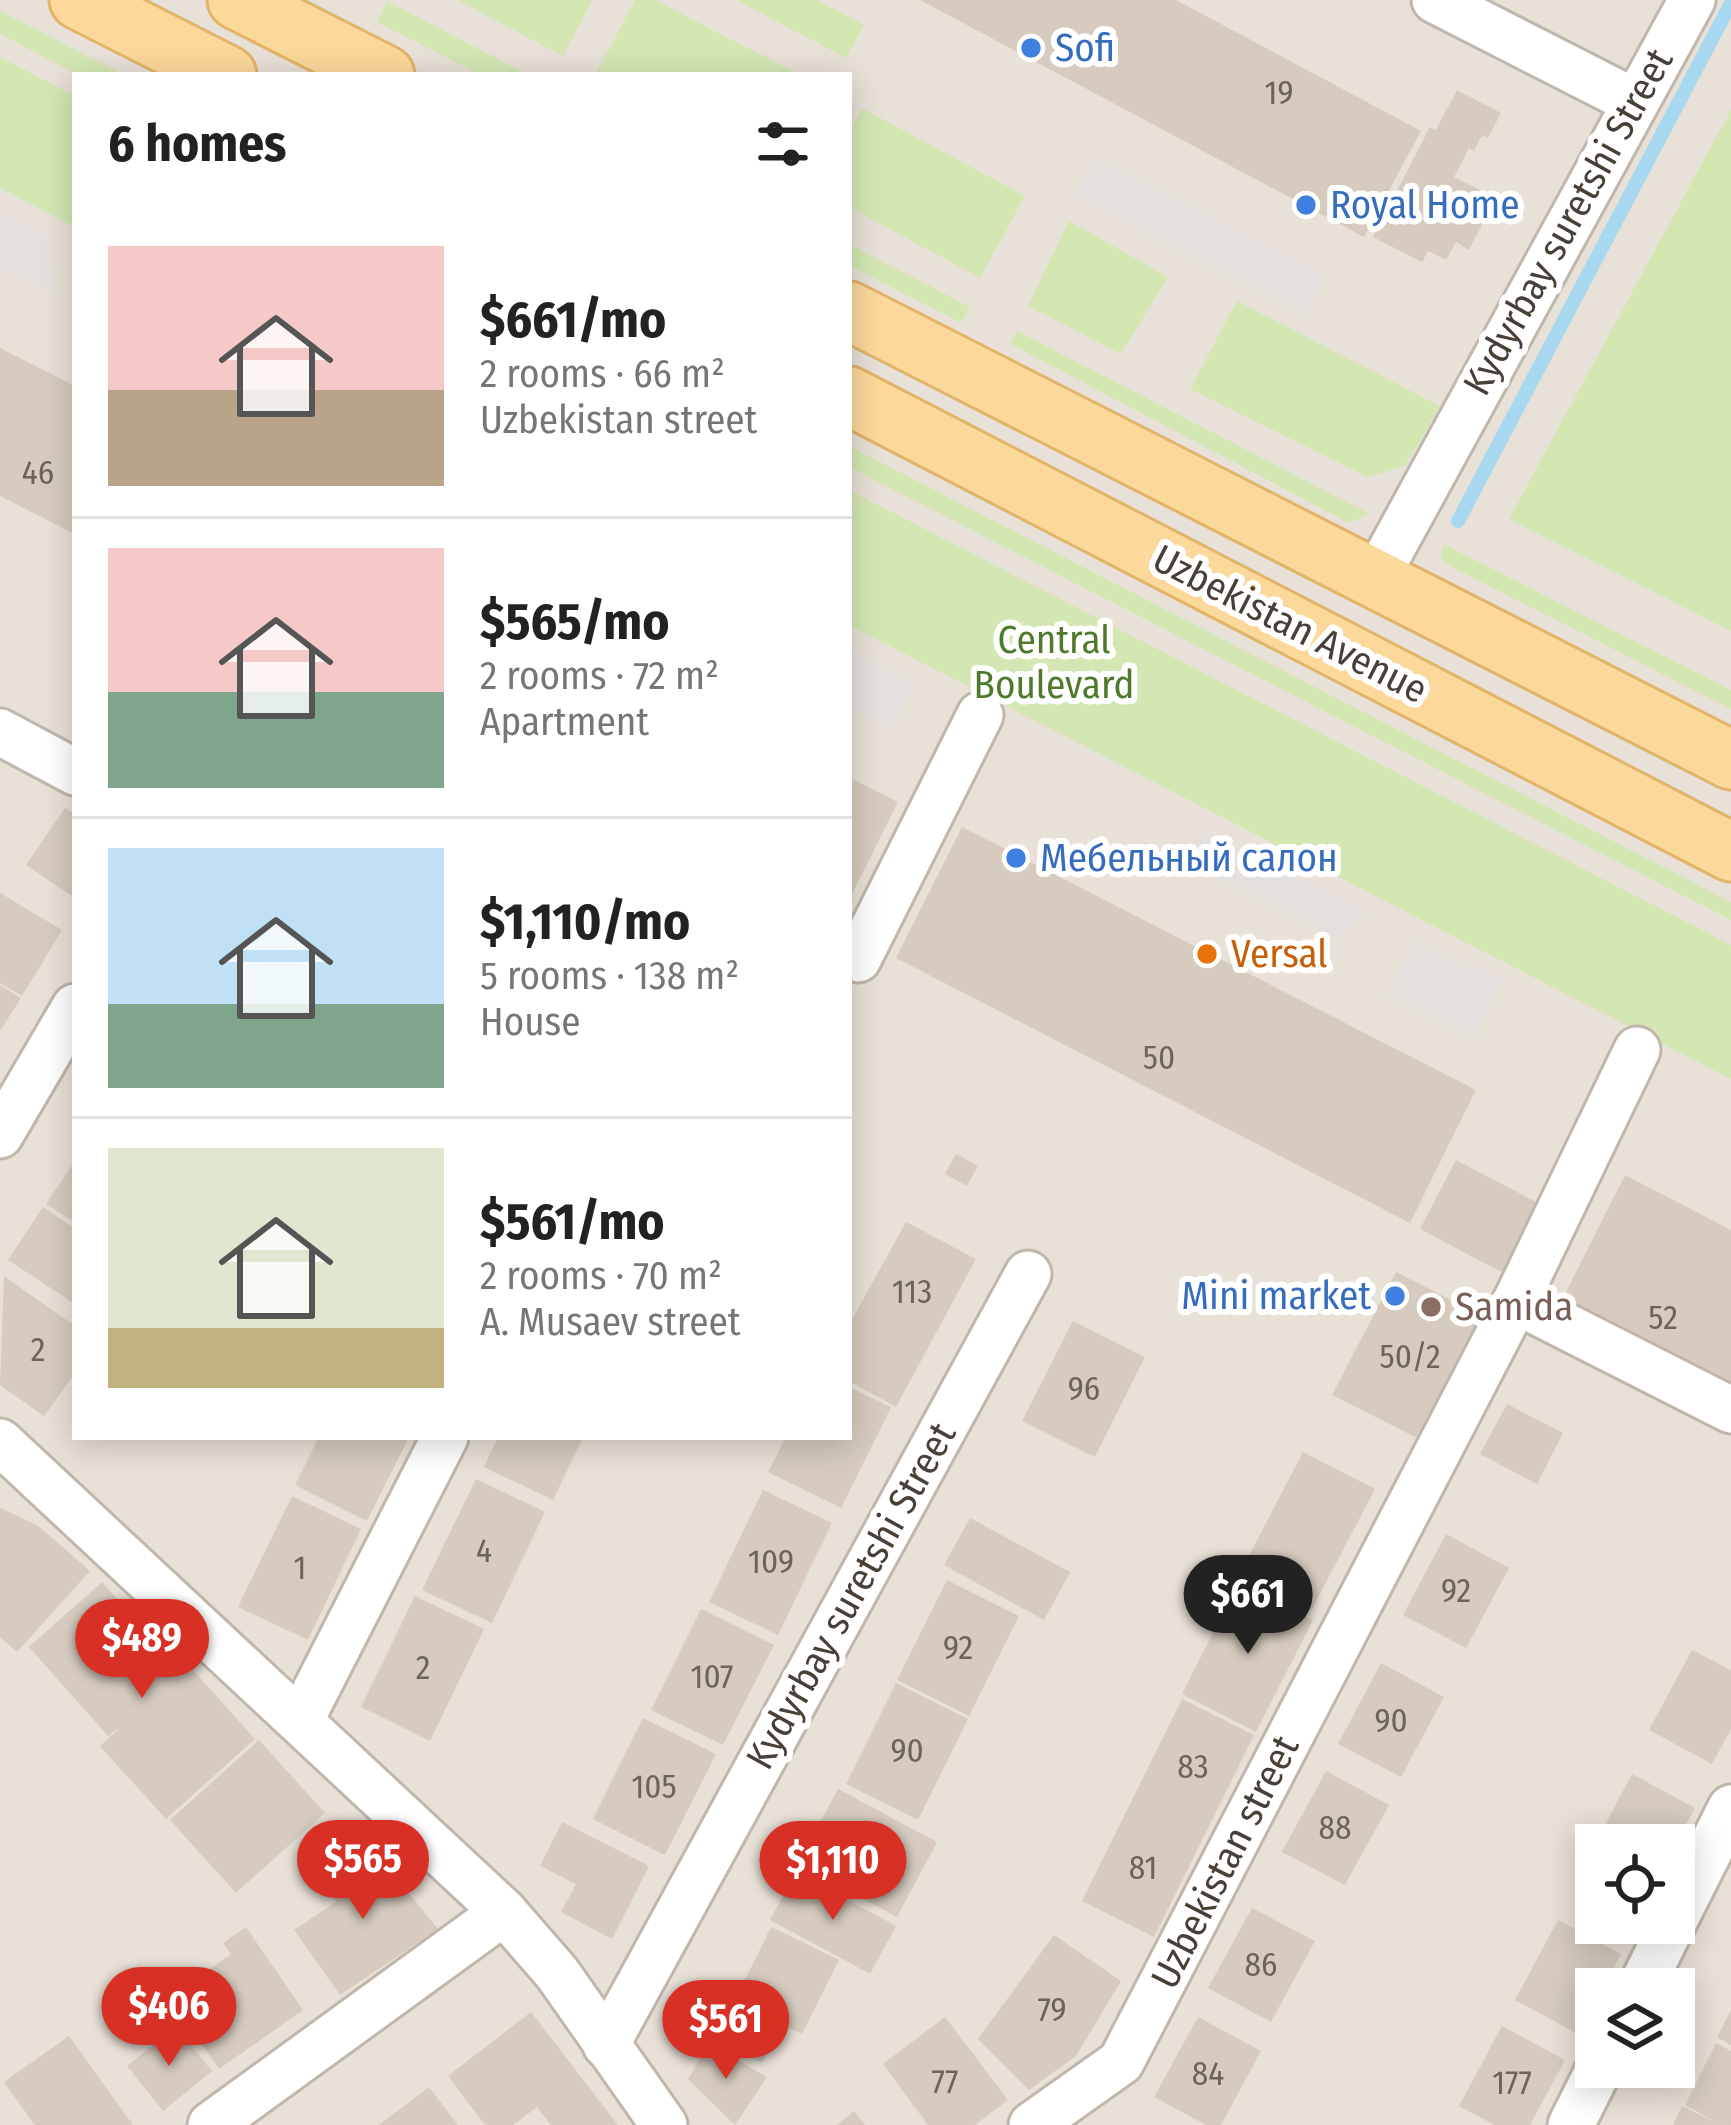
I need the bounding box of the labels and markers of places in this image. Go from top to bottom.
place label: Sofi [1055,25,1115,71]
marker: Sofi [1018,35,1044,61]
place label: Royal Home [1330,182,1519,228]
marker: Royal Home [1293,192,1319,218]
place label: Мебельный салон [1040,835,1338,881]
marker: Мебельный салон [1003,845,1029,871]
place label: Versal [1231,931,1328,977]
marker: Versal [1194,941,1220,967]
place label: Mini market [1181,1273,1371,1319]
marker: Mini market [1382,1283,1408,1309]
place label: Samida [1455,1284,1573,1330]
marker: Samida [1418,1294,1444,1320]
pin: $661 [1177,1555,1319,1657]
pin: $489 [71,1599,213,1701]
pin: $565 [292,1820,434,1922]
pin: $1,110 [735,1821,931,1923]
pin: $406 [98,1967,240,2069]
pin: $561 [655,1980,797,2082]

